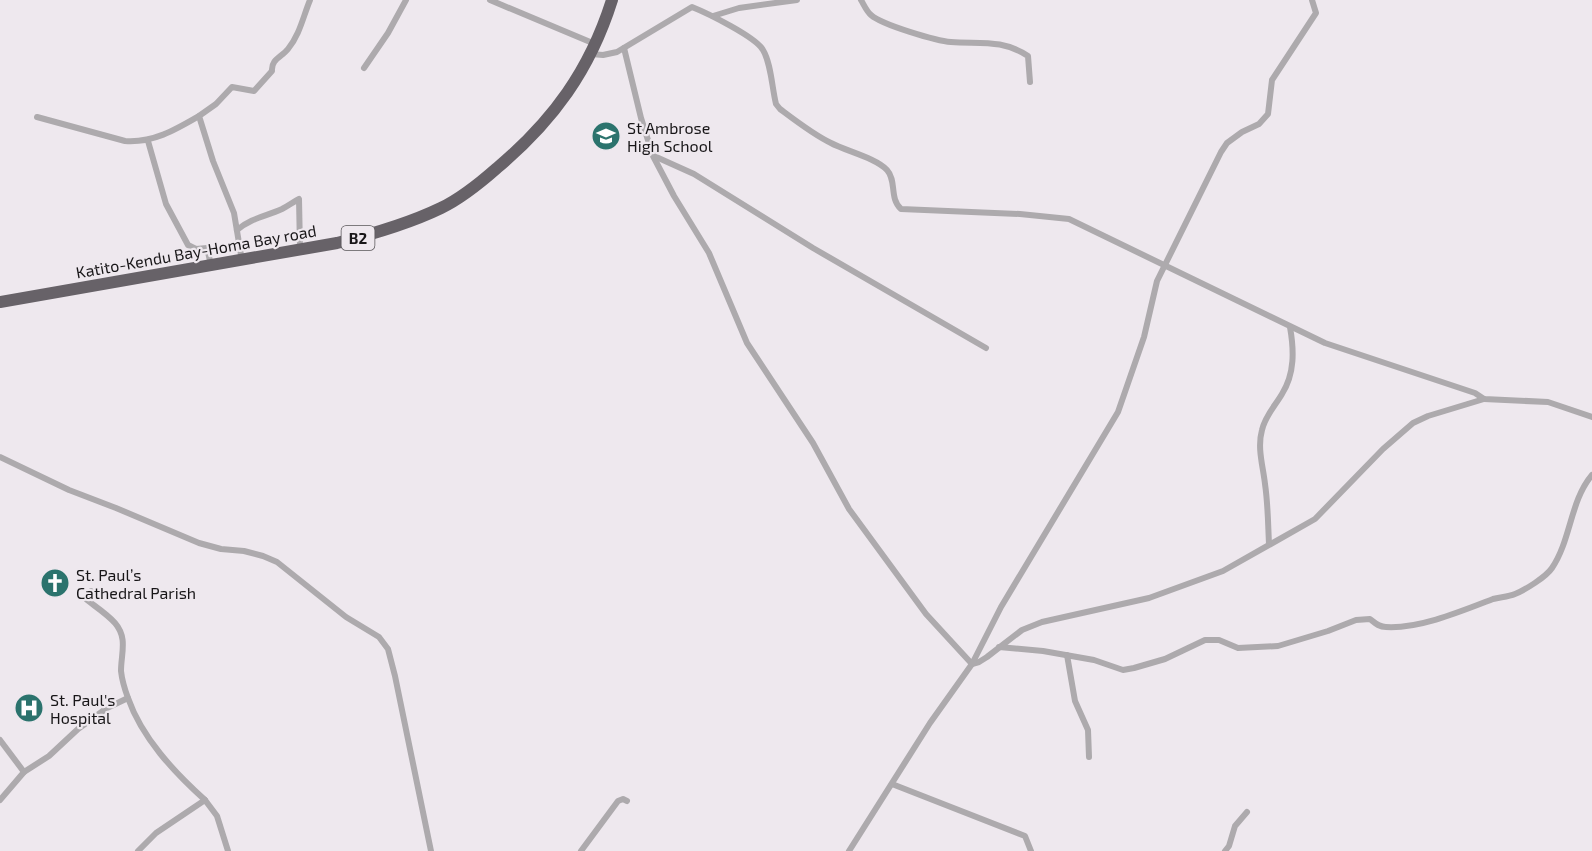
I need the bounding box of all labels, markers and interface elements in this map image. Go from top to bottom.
place label: St Ambrose High School [627,118,713,155]
school or university icon: St Ambrose High School [590,120,622,152]
street label: Katito-Kendu Bay-Homa Bay road [74,220,318,282]
road number: B2 [342,226,374,250]
place label: St. Paul’s Cathedral Parish [76,565,196,602]
church icon: St. Paul’s Cathedral Parish [39,567,71,599]
place label: St. Paul's Hospital [50,690,115,727]
hospital icon: St. Paul's Hospital [13,692,45,724]

